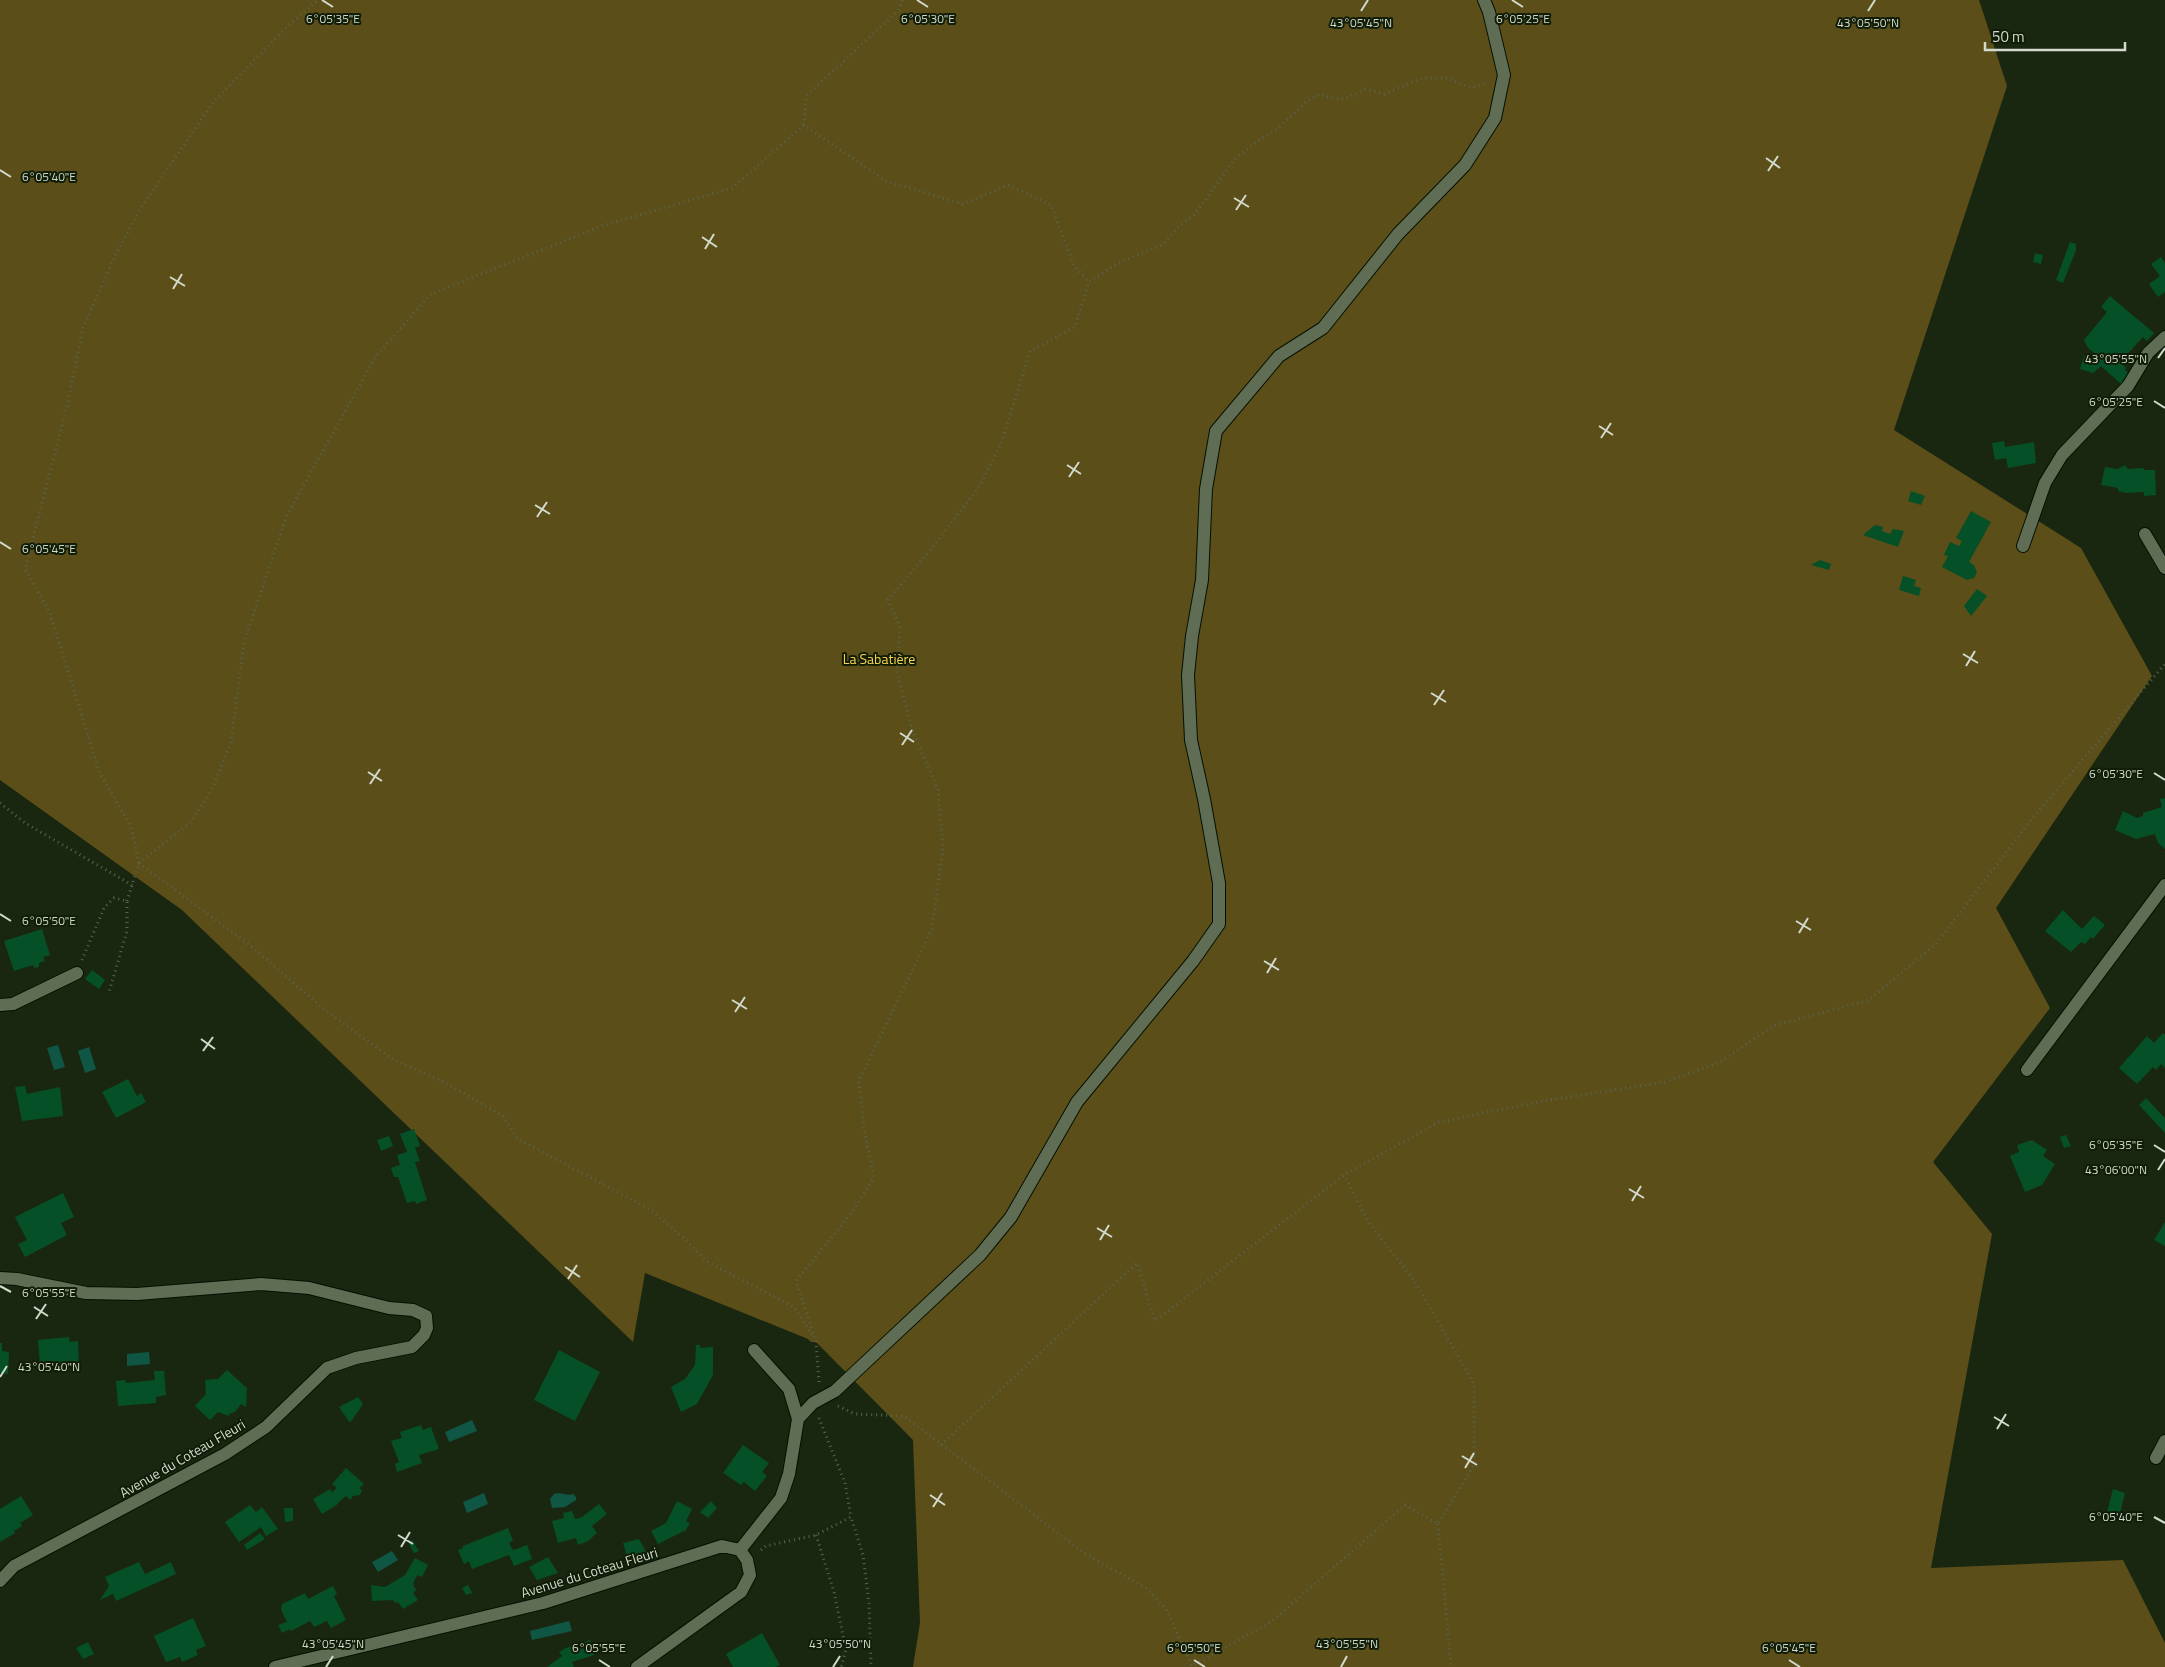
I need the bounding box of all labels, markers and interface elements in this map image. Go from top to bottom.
text: 6°05'35"E [306,9,360,28]
text: 6°05'30"E [901,9,955,28]
text: 6°05'25"E [1496,9,1550,28]
text: 43°05'45"N [1330,13,1392,32]
text: 43°05'50"N [1837,13,1899,32]
scale bar [1985,20,2125,52]
text: 50 m [1992,25,2025,48]
text: 6°05'40"E [22,167,76,186]
text: 43°05'55"N [2085,349,2147,368]
text: 6°05'25"E [2089,392,2143,411]
text: 6°05'45"E [22,539,76,558]
park label: La Sabatière [843,648,915,669]
text: 6°05'30"E [2089,764,2143,783]
text: 6°05'50"E [22,911,76,930]
text: 6°05'35"E [2089,1135,2143,1154]
text: 43°06'00"N [2085,1160,2147,1179]
text: 6°05'55"E [22,1283,76,1302]
text: 43°05'40"N [18,1357,80,1376]
street label: Avenue du Coteau Fleuri [115,1413,249,1503]
text: 6°05'40"E [2089,1507,2143,1526]
street label: Avenue du Coteau Fleuri [518,1541,660,1603]
text: 43°05'45"N [302,1634,364,1653]
text: 43°05'50"N [809,1634,871,1653]
text: 43°05'55"N [1316,1634,1378,1653]
text: 6°05'55"E [572,1638,626,1657]
text: 6°05'50"E [1167,1638,1221,1657]
text: 6°05'45"E [1762,1638,1816,1657]

